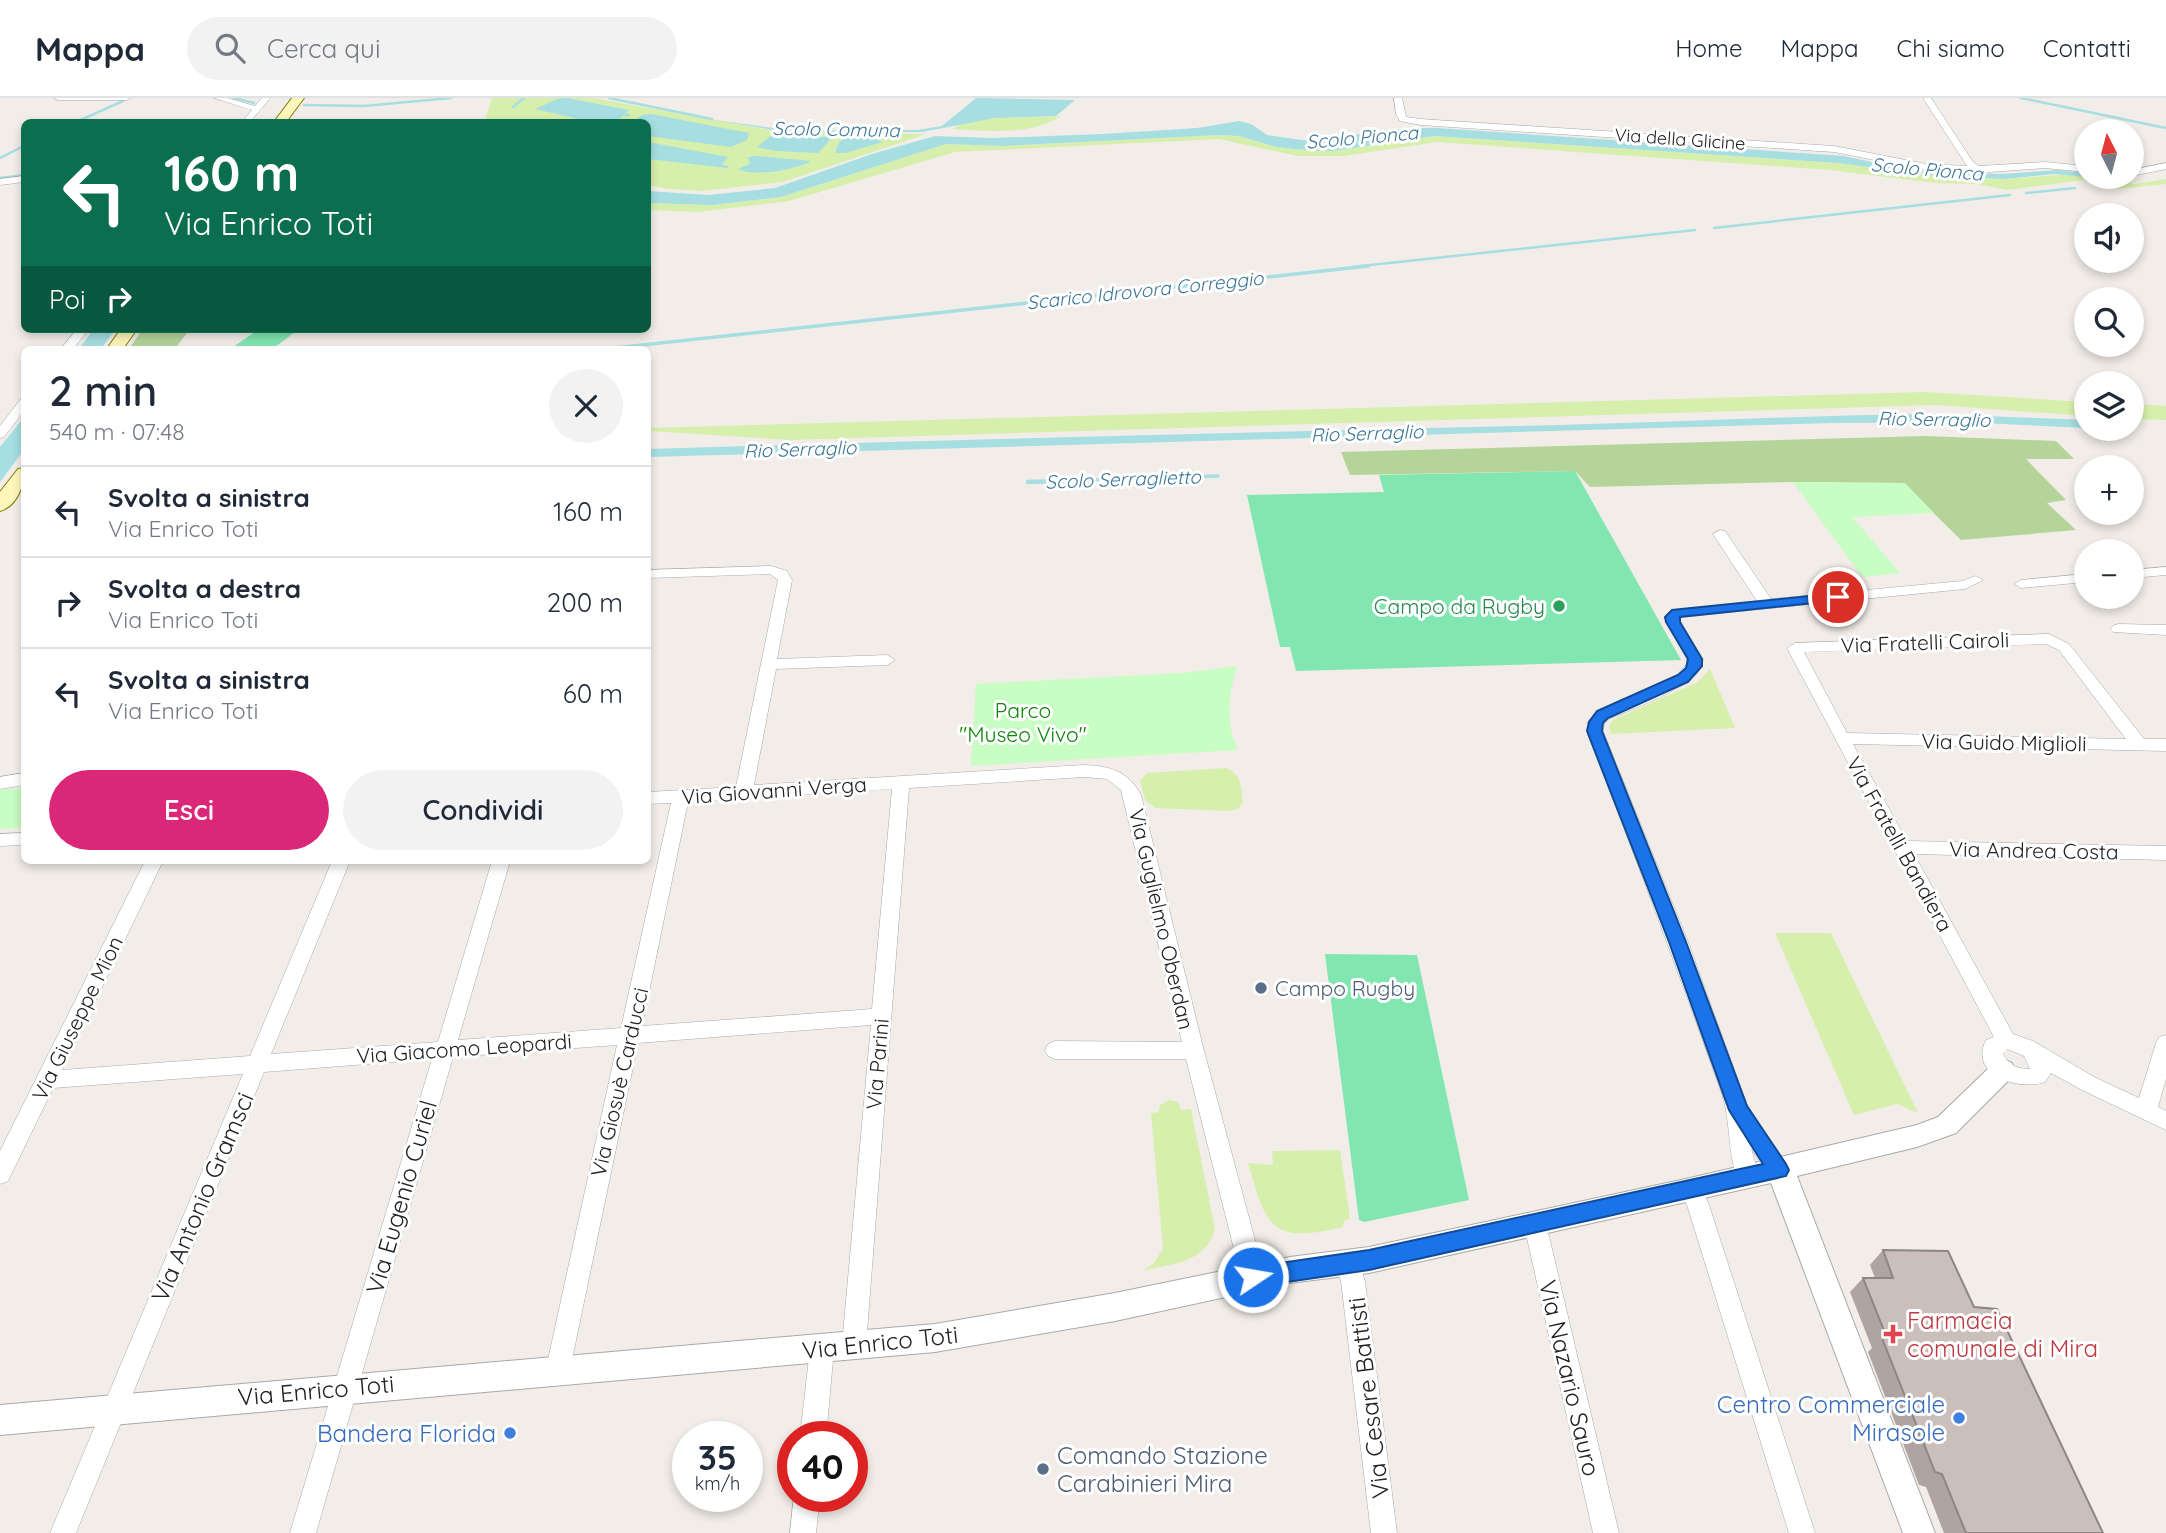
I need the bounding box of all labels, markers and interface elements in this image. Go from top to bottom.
search box [187,17,677,80]
text: Mappa [35,28,145,69]
icon: search [211,29,249,67]
text: Cerca qui [267,32,380,65]
text: Home [1675,33,1743,63]
text: Mappa [1781,33,1859,63]
text: Chi siamo [1897,33,2005,63]
text: Contatti [2043,33,2131,63]
water label: Scolo Comuna [772,116,901,142]
north arrow [2074,119,2144,189]
map controls [2074,119,2144,609]
water label: Scolo Pionca [1305,120,1420,154]
street label: Via della Glicine [1614,123,1746,155]
text: 160 m [164,142,299,203]
icon: left [49,147,140,238]
water label: Scolo Pionca [1870,152,1985,186]
text: Via Enrico Toti [164,203,373,243]
button: sound [2074,203,2144,273]
water label: Scarico Idrovora Correggio [1026,265,1266,314]
icon: right [100,280,138,318]
text: Poi [49,283,86,316]
button: search [2074,287,2144,357]
text: 2 min [49,364,157,417]
button: close [549,369,623,443]
button: layers [2074,371,2144,441]
water label: Rio Serraglio [1878,406,1992,432]
text: 540 m · 07:48 [49,417,185,446]
water label: Rio Serraglio [1310,419,1425,447]
water label: Rio Serraglio [743,435,858,463]
button: + [2074,455,2144,525]
water label: Scolo Serraglietto [1045,464,1203,494]
text: Svolta a sinistra [108,481,310,514]
icon: left [49,493,87,531]
text: 160 m [553,495,623,528]
text: Via Enrico Toti [108,514,258,543]
button: − [2074,539,2144,609]
pin [1808,567,1868,627]
text: Svolta a destra [108,572,301,605]
icon: arrive [1819,578,1857,616]
icon: right [49,584,87,622]
text: 200 m [547,586,623,619]
place label: Campo da Rugby [1374,593,1545,619]
marker: Campo da Rugby [1551,598,1567,614]
text: Via Enrico Toti [108,605,258,634]
street label: Via Fratelli Cairoli [1840,626,2010,658]
text: Svolta a sinistra [108,663,310,696]
icon: left [49,675,87,713]
text: 60 m [563,677,623,710]
text: Via Enrico Toti [108,696,258,725]
park label: Parco "Museo Vivo" [959,697,1087,747]
street label: Via Guido Miglioli [1921,728,2087,756]
street label: Via Fratelli Bandiera [1841,752,1959,936]
button: Esci [49,770,329,850]
button: Condividi [343,770,623,850]
street label: Via Giovanni Verga [680,771,868,809]
street label: Via Guglielmo Oberdan [1124,806,1200,1032]
street label: Via Andrea Costa [1949,836,2119,864]
street label: Via Giuseppe Mion [26,932,128,1104]
place label: Campo Rugby [1275,975,1415,1001]
marker: Campo Rugby [1253,980,1269,996]
street label: Via Giosuè Carducci [585,985,653,1179]
street label: Via Parini [860,1017,894,1111]
street label: Via Giacomo Leopardi [355,1028,573,1068]
street label: Via Antonio Gramsci [144,1088,260,1306]
street label: Via Eugenio Curiel [359,1097,443,1297]
position arrow [1216,1240,1290,1314]
street label: Via Nazario Sauro [1533,1277,1607,1479]
street label: Via Cesare Battisti [1341,1296,1395,1500]
place label: Farmacia comunale di Mira [1907,1305,2098,1363]
street label: Via Enrico Toti [800,1319,960,1365]
marker: Farmacia comunale di Mira [1885,1326,1901,1342]
street label: Via Enrico Toti [237,1368,395,1412]
place label: Centro Commerciale Mirasole [1717,1389,1945,1447]
marker: Centro Commerciale Mirasole [1951,1410,1967,1426]
place label: Bandera Florida [317,1418,496,1448]
speed limit sign: 40 [777,1421,868,1512]
marker: Bandera Florida [502,1425,518,1441]
text: 35 [698,1435,737,1479]
place label: Comando Stazione Carabinieri Mira [1057,1440,1268,1498]
marker: Comando Stazione Carabinieri Mira [1035,1461,1051,1477]
text: km/h [695,1472,740,1495]

